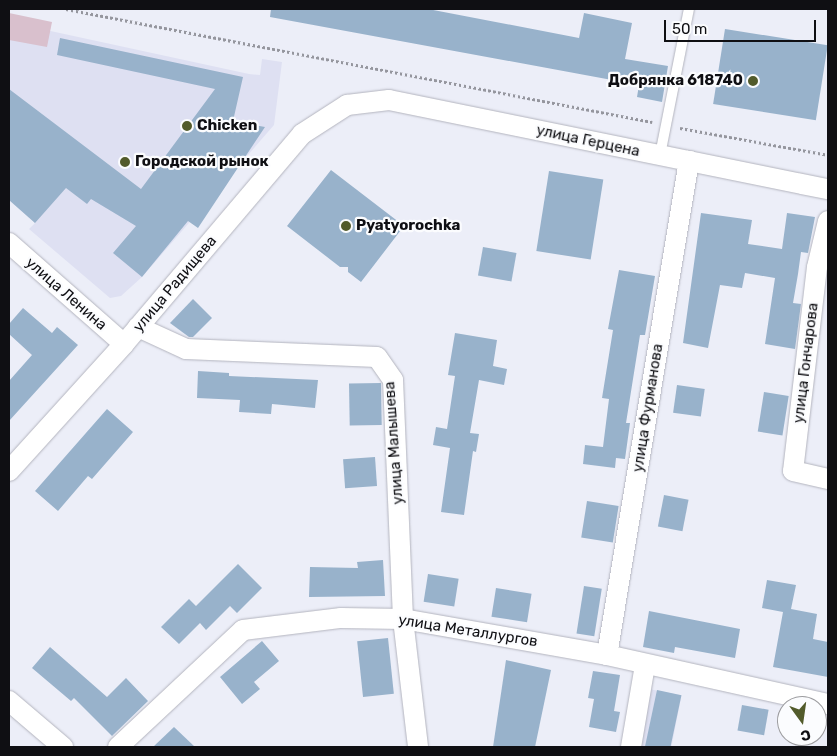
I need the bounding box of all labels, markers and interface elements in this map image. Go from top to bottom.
scale bar [667,10,820,42]
text: 50 m [672,20,707,38]
place label: Добрянка 618740 [608,72,743,90]
marker: Добрянка 618740 [747,75,759,87]
place label: Chicken [197,117,257,135]
marker: Chicken [181,120,193,132]
street label: улица Герцена [535,121,641,161]
place label: Городской рынок [135,153,269,171]
marker: Городской рынок [119,156,131,168]
place label: Pyatyorochka [356,217,460,235]
marker: Pyatyorochka [340,220,352,232]
street label: улица Радищева [129,232,221,336]
street label: улица Ленина [22,254,110,334]
street label: улица Гончарова [790,302,822,424]
street label: улица Фурманова [629,343,667,473]
street label: улица Малышева [381,381,407,505]
street label: улица Металлургов [397,611,539,651]
north arrow [777,696,827,746]
text: С [799,726,812,745]

